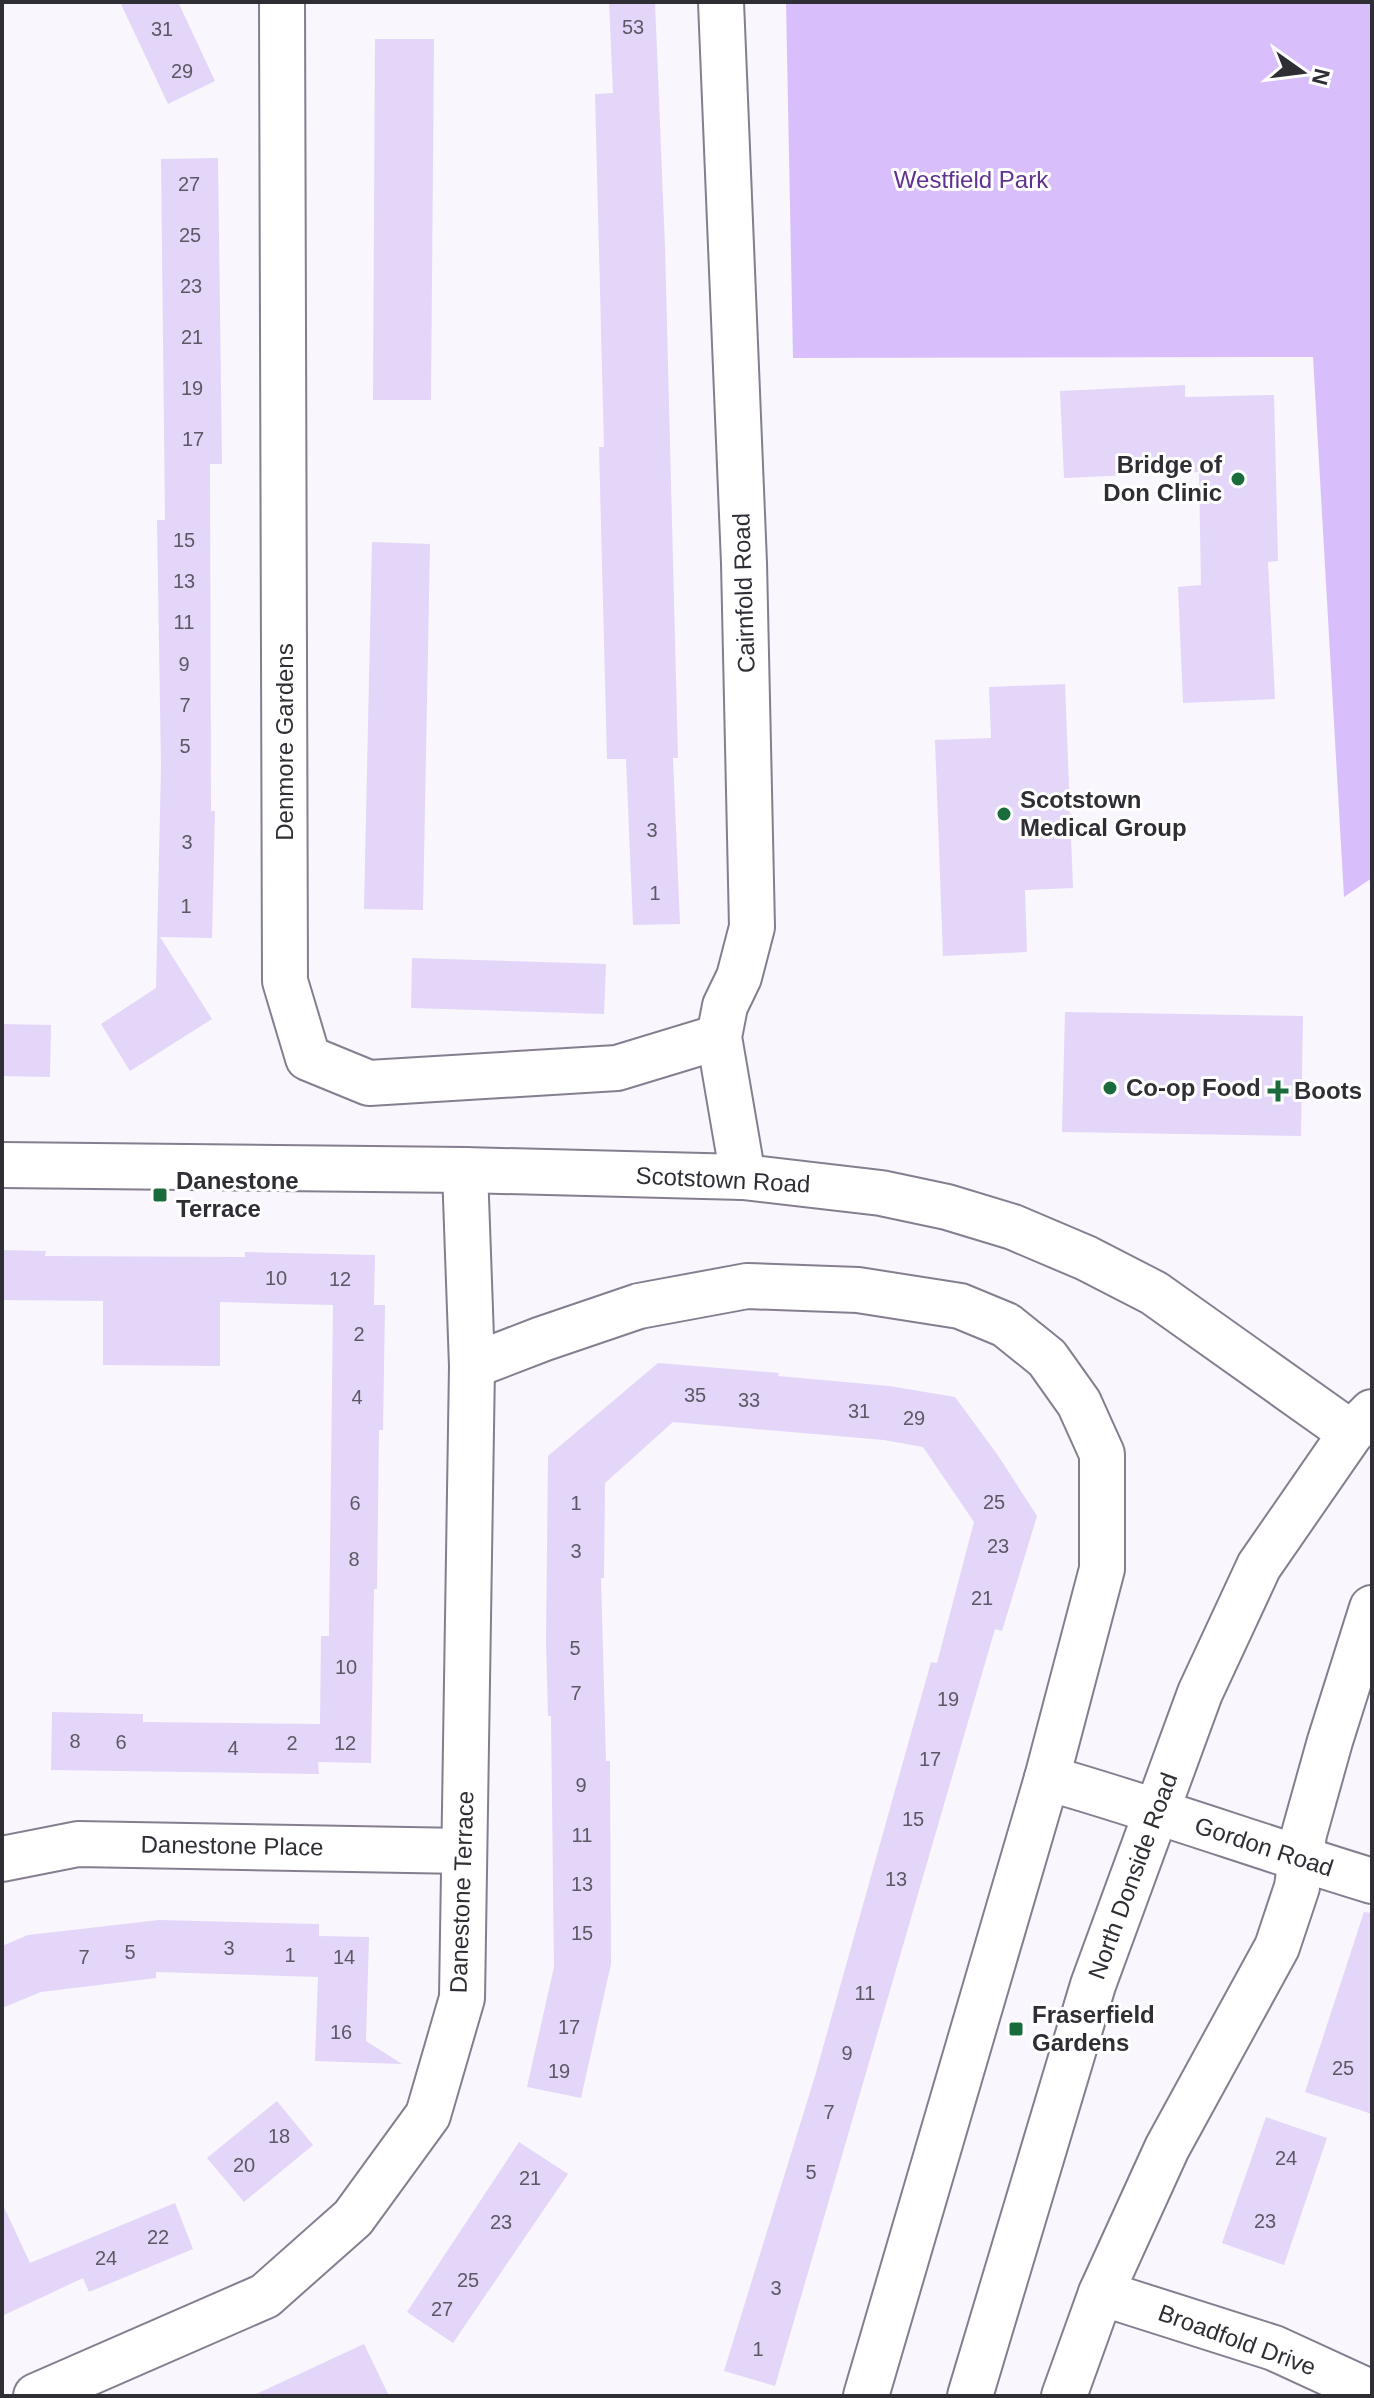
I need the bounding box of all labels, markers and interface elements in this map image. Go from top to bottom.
house number: 53 [622,16,644,38]
house number: 31 [151,18,173,40]
north arrow [1262,32,1342,112]
house number: 29 [171,60,193,82]
text: N [1307,66,1335,87]
park label: Westfield Park [894,166,1049,193]
house number: 27 [178,173,200,195]
house number: 25 [179,224,201,246]
house number: 23 [180,275,202,297]
house number: 21 [181,326,203,348]
house number: 19 [181,377,203,399]
house number: 17 [182,428,204,450]
place label: Bridge of Don Clinic [1103,451,1223,506]
marker: Bridge of Don Clinic [1229,470,1247,488]
street label: Cairnfold Road [727,513,760,673]
house number: 15 [173,529,195,551]
house number: 13 [173,570,195,592]
house number: 11 [174,611,194,633]
street label: Denmore Gardens [271,643,298,841]
house number: 9 [178,653,190,675]
house number: 7 [179,694,191,716]
house number: 5 [179,735,191,757]
place label: Scotstown Medical Group [1020,786,1187,841]
marker: Scotstown Medical Group [995,805,1013,823]
house number: 3 [646,819,658,841]
house number: 3 [181,831,193,853]
house number: 1 [649,882,661,904]
house number: 1 [180,895,192,917]
place label: Co-op Food [1126,1074,1261,1101]
place label: Boots [1294,1077,1362,1104]
marker: Co-op Food [1101,1079,1119,1097]
marker: Boots [1269,1082,1287,1100]
street label: Scotstown Road [635,1161,811,1198]
place label: Danestone Terrace [176,1167,299,1222]
marker: Danestone Terrace [151,1186,169,1204]
house number: 10 [265,1267,287,1289]
house number: 12 [329,1268,351,1290]
house number: 2 [353,1323,365,1345]
house number: 35 [684,1384,706,1406]
house number: 4 [351,1386,363,1408]
house number: 33 [738,1389,760,1411]
house number: 31 [848,1400,870,1422]
house number: 29 [903,1407,925,1429]
house number: 25 [983,1491,1005,1513]
house number: 6 [349,1492,361,1514]
house number: 1 [570,1492,582,1514]
house number: 23 [987,1535,1009,1557]
house number: 3 [570,1540,582,1562]
house number: 8 [348,1548,360,1570]
house number: 21 [971,1587,993,1609]
house number: 5 [569,1637,581,1659]
house number: 10 [335,1656,357,1678]
house number: 7 [570,1682,582,1704]
house number: 19 [937,1688,959,1710]
house number: 8 [69,1730,81,1752]
house number: 6 [115,1731,127,1753]
house number: 2 [286,1732,298,1754]
house number: 12 [334,1732,356,1754]
house number: 4 [227,1737,239,1759]
house number: 17 [919,1748,941,1770]
street label: North Donside Road [1083,1769,1182,1983]
house number: 9 [575,1774,587,1796]
street label: Danestone Terrace [444,1790,479,1994]
house number: 15 [902,1808,924,1830]
street label: Gordon Road [1191,1811,1337,1882]
house number: 11 [572,1824,592,1846]
street label: Danestone Place [140,1830,324,1861]
house number: 13 [885,1868,907,1890]
house number: 13 [571,1873,593,1895]
house number: 15 [571,1922,593,1944]
house number: 3 [223,1937,235,1959]
house number: 5 [124,1941,136,1963]
house number: 1 [284,1944,296,1966]
house number: 7 [78,1946,90,1968]
house number: 14 [333,1946,355,1968]
house number: 11 [855,1982,875,2004]
place label: Fraserfield Gardens [1032,2001,1155,2056]
house number: 17 [558,2016,580,2038]
marker: Fraserfield Gardens [1007,2020,1025,2038]
house number: 16 [330,2021,352,2043]
house number: 9 [841,2042,853,2064]
house number: 25 [1332,2057,1354,2079]
house number: 19 [548,2060,570,2082]
house number: 7 [823,2101,835,2123]
house number: 18 [268,2125,290,2147]
house number: 24 [1275,2147,1297,2169]
house number: 20 [233,2154,255,2176]
house number: 5 [805,2161,817,2183]
house number: 21 [519,2167,541,2189]
house number: 23 [1254,2210,1276,2232]
house number: 23 [490,2211,512,2233]
house number: 22 [147,2226,169,2248]
house number: 24 [95,2247,117,2269]
house number: 25 [457,2269,479,2291]
house number: 3 [770,2277,782,2299]
house number: 27 [431,2298,453,2320]
street label: Broadfold Drive [1155,2299,1320,2381]
house number: 1 [752,2338,764,2360]

